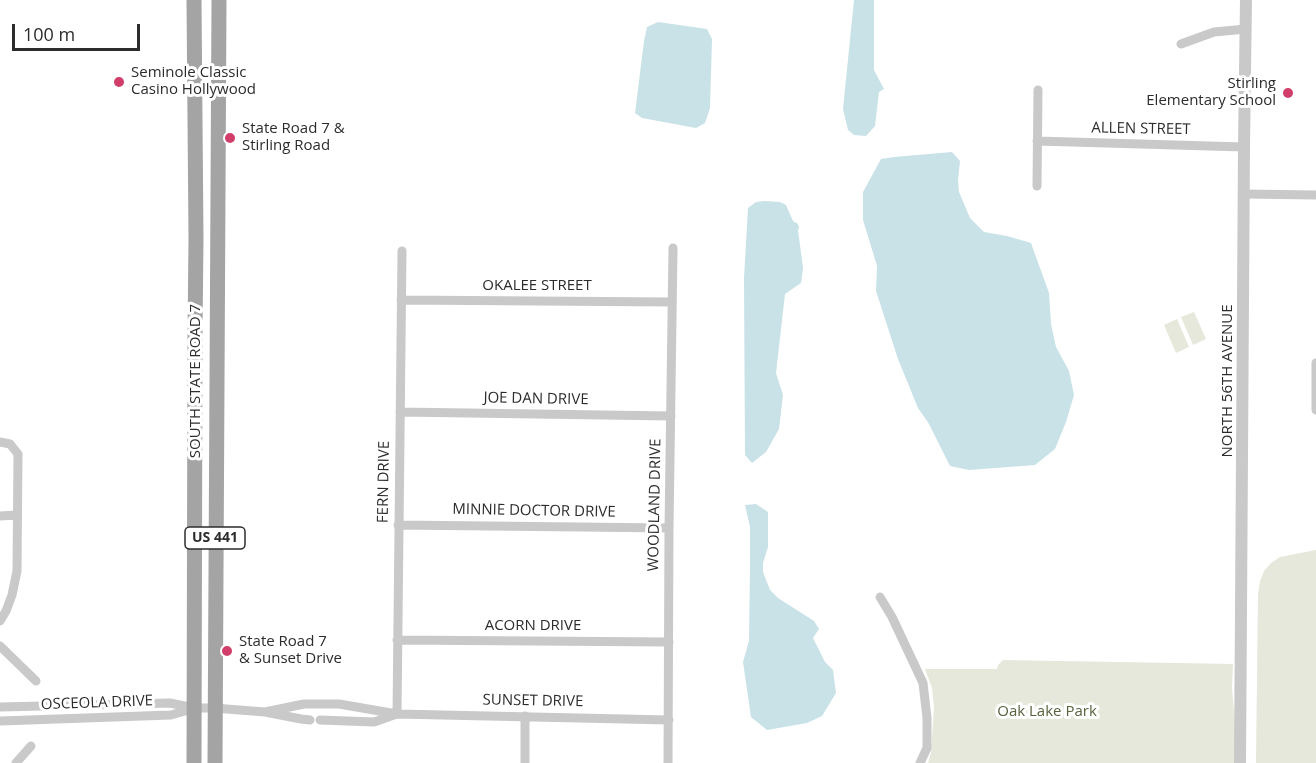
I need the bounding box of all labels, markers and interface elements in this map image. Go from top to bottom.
scale bar [15,12,142,50]
text: 100 m [23,22,75,46]
place label: Seminole Classic Casino Hollywood [131,64,256,99]
marker: Seminole Classic Casino Hollywood [112,75,126,89]
place label: Stirling Elementary School [1146,75,1276,110]
marker: Stirling Elementary School [1281,86,1295,100]
street label: ALLEN STREET [1091,119,1191,139]
place label: State Road 7 & Stirling Road [242,120,345,155]
marker: State Road 7 & Stirling Road [223,131,237,145]
street label: OKALEE STREET [482,277,592,295]
street label: SOUTH STATE ROAD 7 [187,304,205,458]
street label: NORTH 56TH AVENUE [1219,304,1237,458]
street label: JOE DAN DRIVE [483,389,589,409]
street label: WOODLAND DRIVE [645,438,665,572]
street label: FERN DRIVE [374,441,394,523]
street label: MINNIE DOCTOR DRIVE [452,501,616,521]
road number: US 441 [185,527,245,549]
street label: ACORN DRIVE [485,617,581,635]
place label: State Road 7 & Sunset Drive [239,633,342,668]
marker: State Road 7 & Sunset Drive [220,644,234,658]
street label: SUNSET DRIVE [482,691,584,711]
street label: OSCEOLA DRIVE [41,692,153,714]
park label: Oak Lake Park [997,703,1097,721]

